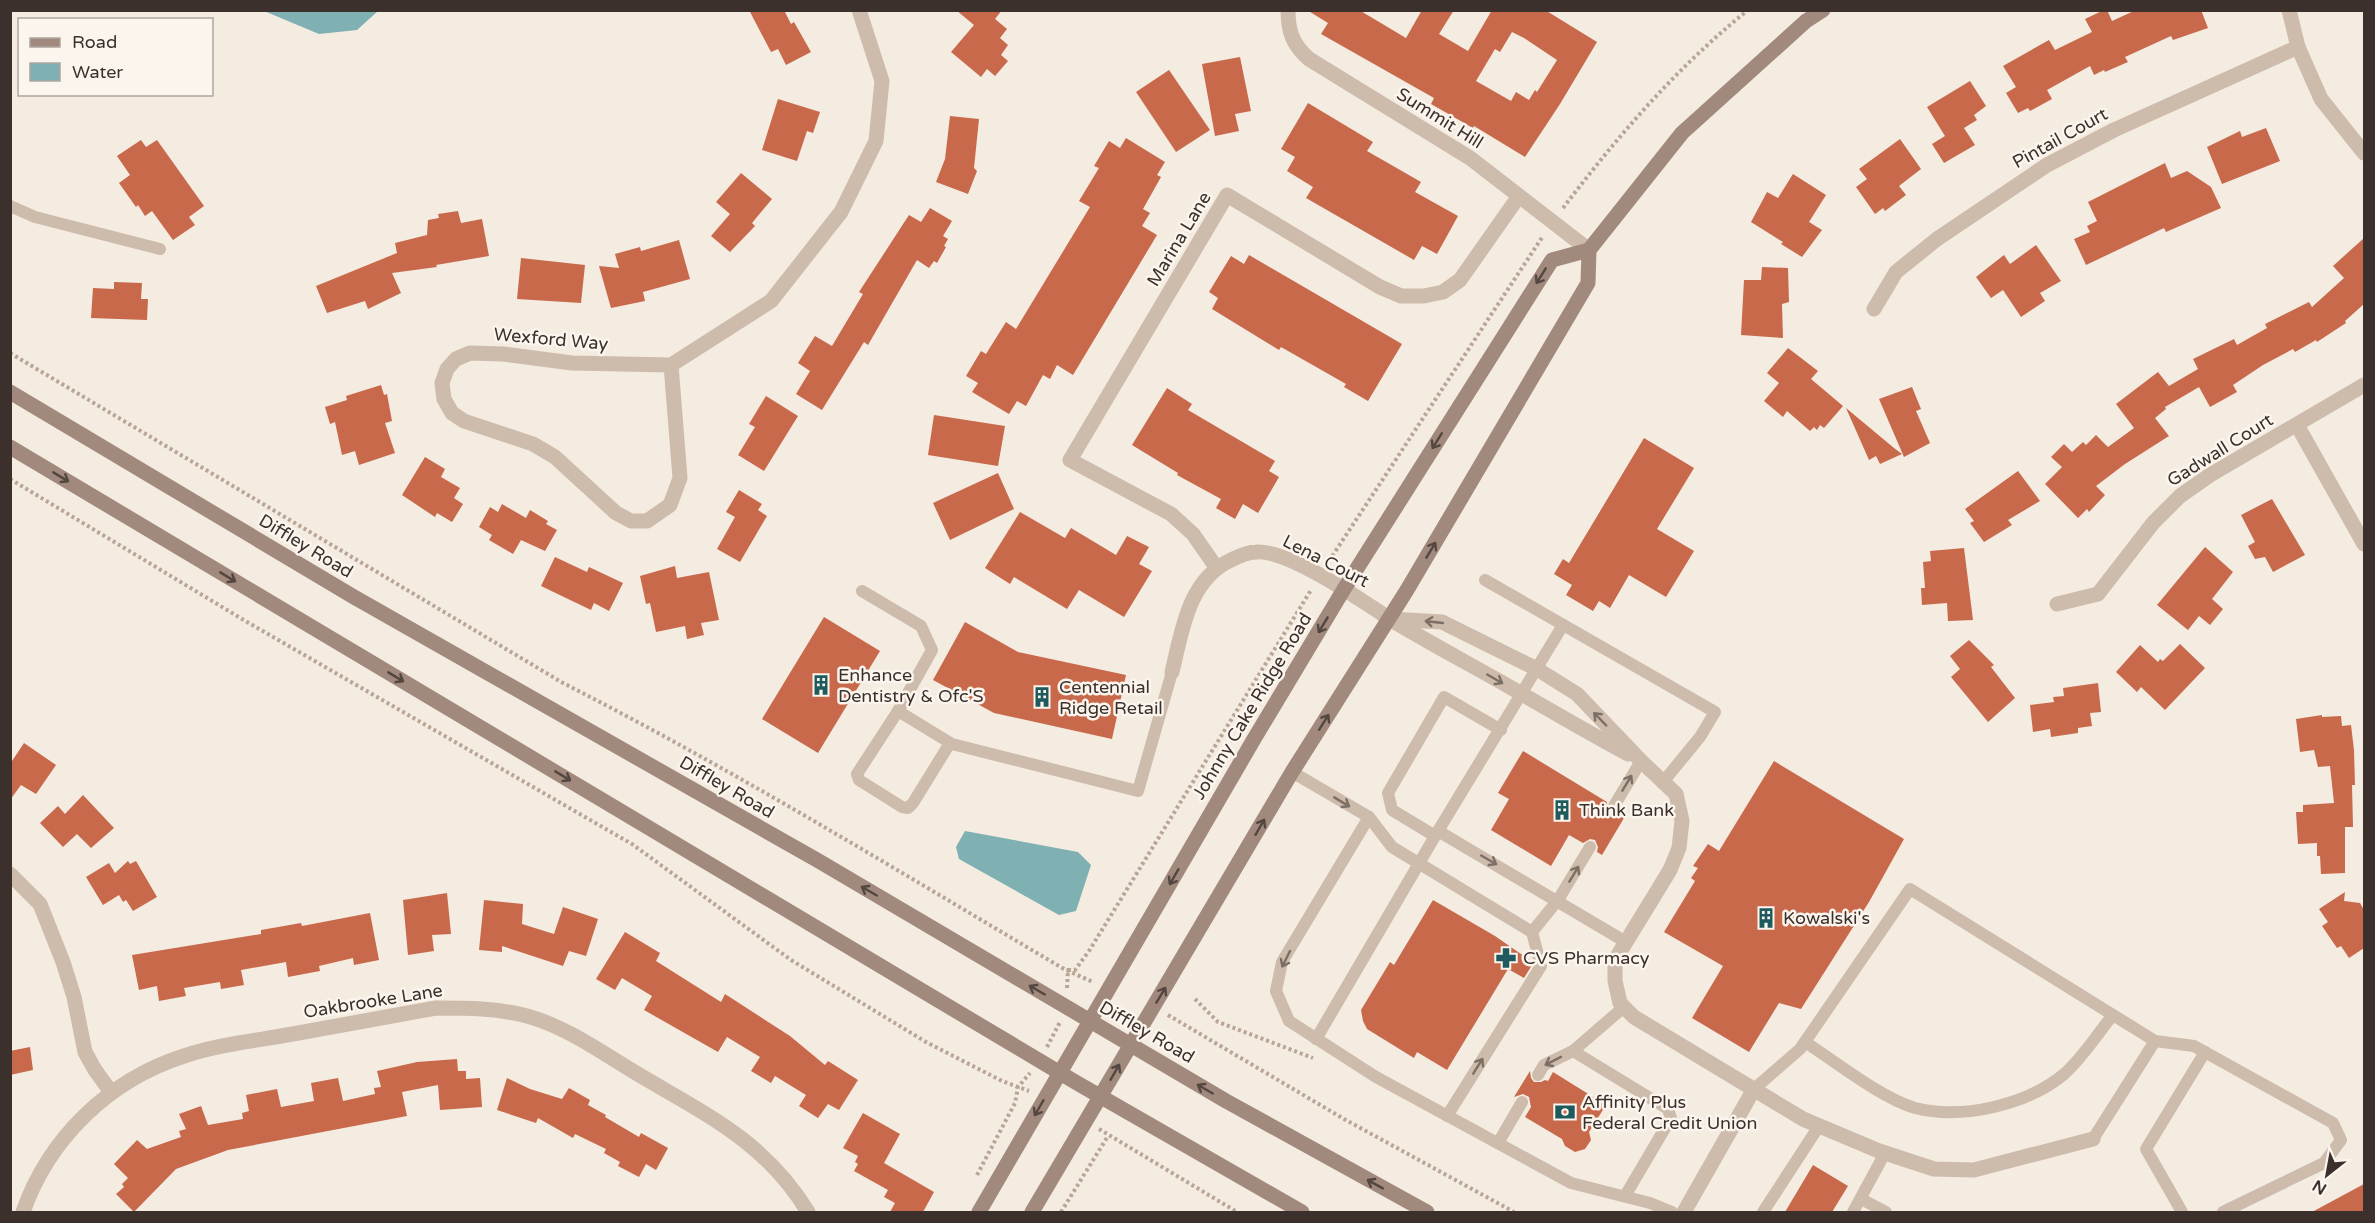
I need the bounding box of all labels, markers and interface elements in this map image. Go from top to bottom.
legend [18,18,213,96]
text: Road [72,31,117,53]
text: Water [72,61,123,83]
street label: Summit Hill [1393,83,1487,153]
street label: Pintail Court [2008,103,2112,173]
street label: Marina Lane [1142,188,1216,290]
one-way arrow [1535,267,1547,284]
street label: Wexford Way [493,323,609,355]
street label: Gadwall Court [2163,409,2277,491]
one-way arrow [1431,432,1443,449]
one-way arrow [52,471,69,483]
street label: Diffley Road [255,509,357,583]
street label: Lena Court [1279,530,1373,592]
one-way arrow [1425,542,1437,559]
one-way arrow [219,571,236,583]
street label: Johnny Cake Ridge Road [1188,609,1316,803]
one-way arrow [1316,616,1328,633]
one-way arrow [1425,616,1445,627]
place label: Enhance Dentistry & Ofc'S [838,664,984,707]
one-way arrow [387,671,404,683]
building icon: Enhance Dentistry & Ofc'S [809,673,833,697]
one-way arrow [1486,673,1503,685]
place label: Centennial Ridge Retail [1059,676,1163,719]
building icon: Centennial Ridge Retail [1030,685,1054,709]
one-way arrow [1593,711,1608,726]
one-way arrow [1318,714,1330,731]
street label: Diffley Road [676,751,778,823]
one-way arrow [554,771,571,783]
one-way arrow [1622,775,1634,792]
one-way arrow [1333,796,1350,808]
building icon: Think Bank [1550,798,1574,822]
place label: Think Bank [1579,799,1674,821]
one-way arrow [1254,819,1266,836]
one-way arrow [1479,855,1497,866]
one-way arrow [1568,866,1580,883]
one-way arrow [1167,868,1179,885]
one-way arrow [861,885,878,897]
building icon: Kowalski's [1754,906,1778,930]
place label: Kowalski's [1783,907,1870,929]
pharmacy icon: CVS Pharmacy [1494,946,1518,970]
place label: CVS Pharmacy [1523,947,1650,969]
one-way arrow [1279,950,1291,968]
street label: Oakbrooke Lane [302,979,444,1023]
one-way arrow [1029,984,1046,996]
one-way arrow [1156,987,1168,1004]
street label: Diffley Road [1096,996,1198,1068]
one-way arrow [1545,1056,1563,1067]
one-way arrow [1473,1058,1485,1075]
one-way arrow [1109,1064,1121,1081]
one-way arrow [1197,1083,1215,1094]
place label: Affinity Plus Federal Credit Union [1582,1091,1757,1134]
one-way arrow [1033,1099,1045,1116]
bank icon: Affinity Plus Federal Credit Union [1553,1100,1577,1124]
north arrow [2297,1145,2357,1205]
text: N [2309,1175,2330,1199]
one-way arrow [1367,1178,1384,1190]

